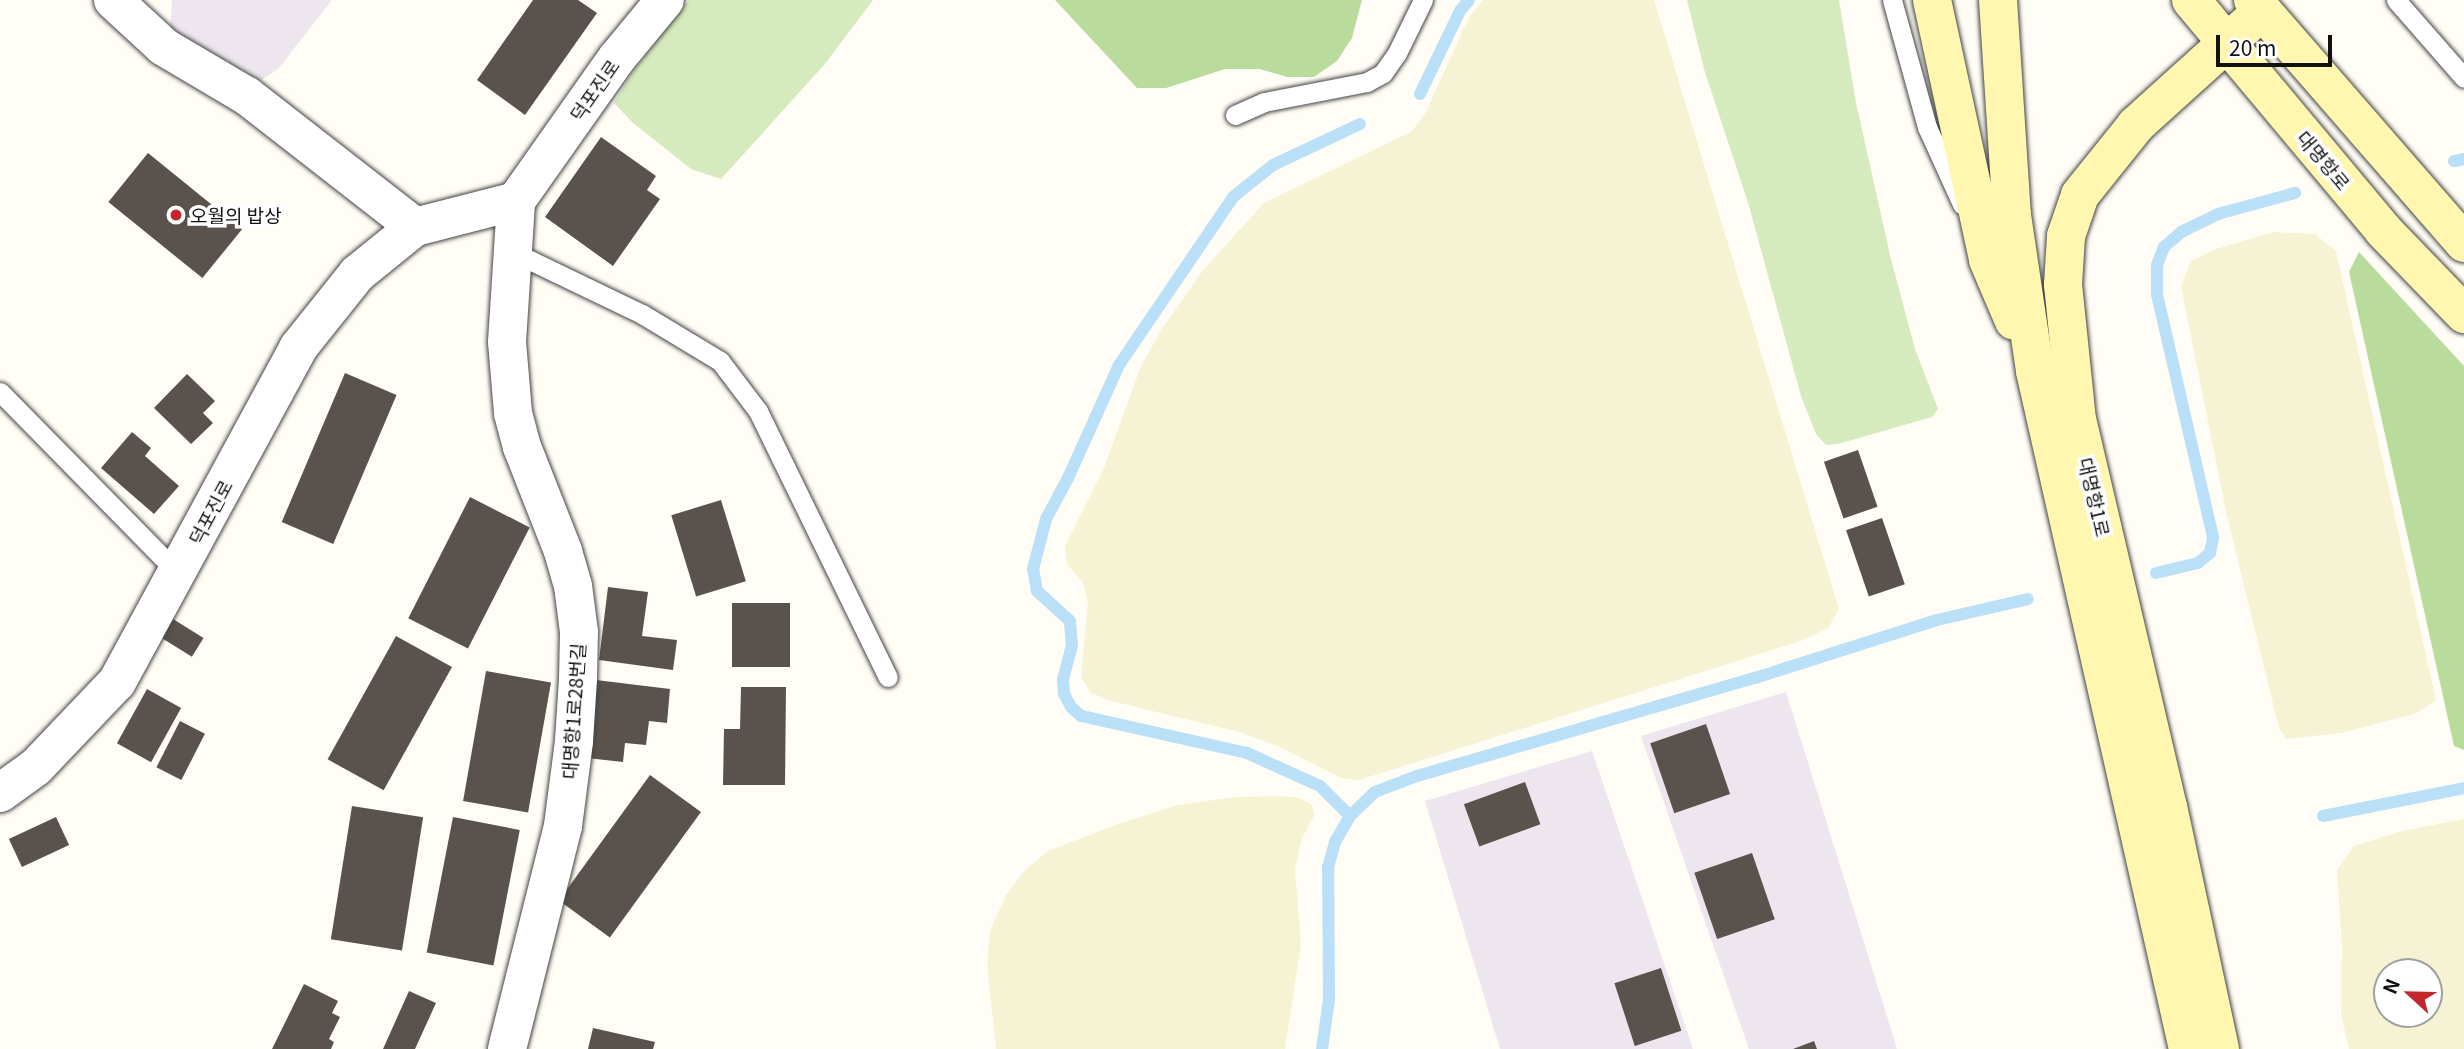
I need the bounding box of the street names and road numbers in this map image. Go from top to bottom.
street label: 덕포진로 [565,55,623,125]
street label: 대명항로 [2293,126,2355,194]
street label: 대명항1로 [2075,455,2115,539]
street label: 덕포진로 [184,476,236,548]
street label: 대명항1로28번길 [557,642,589,780]

